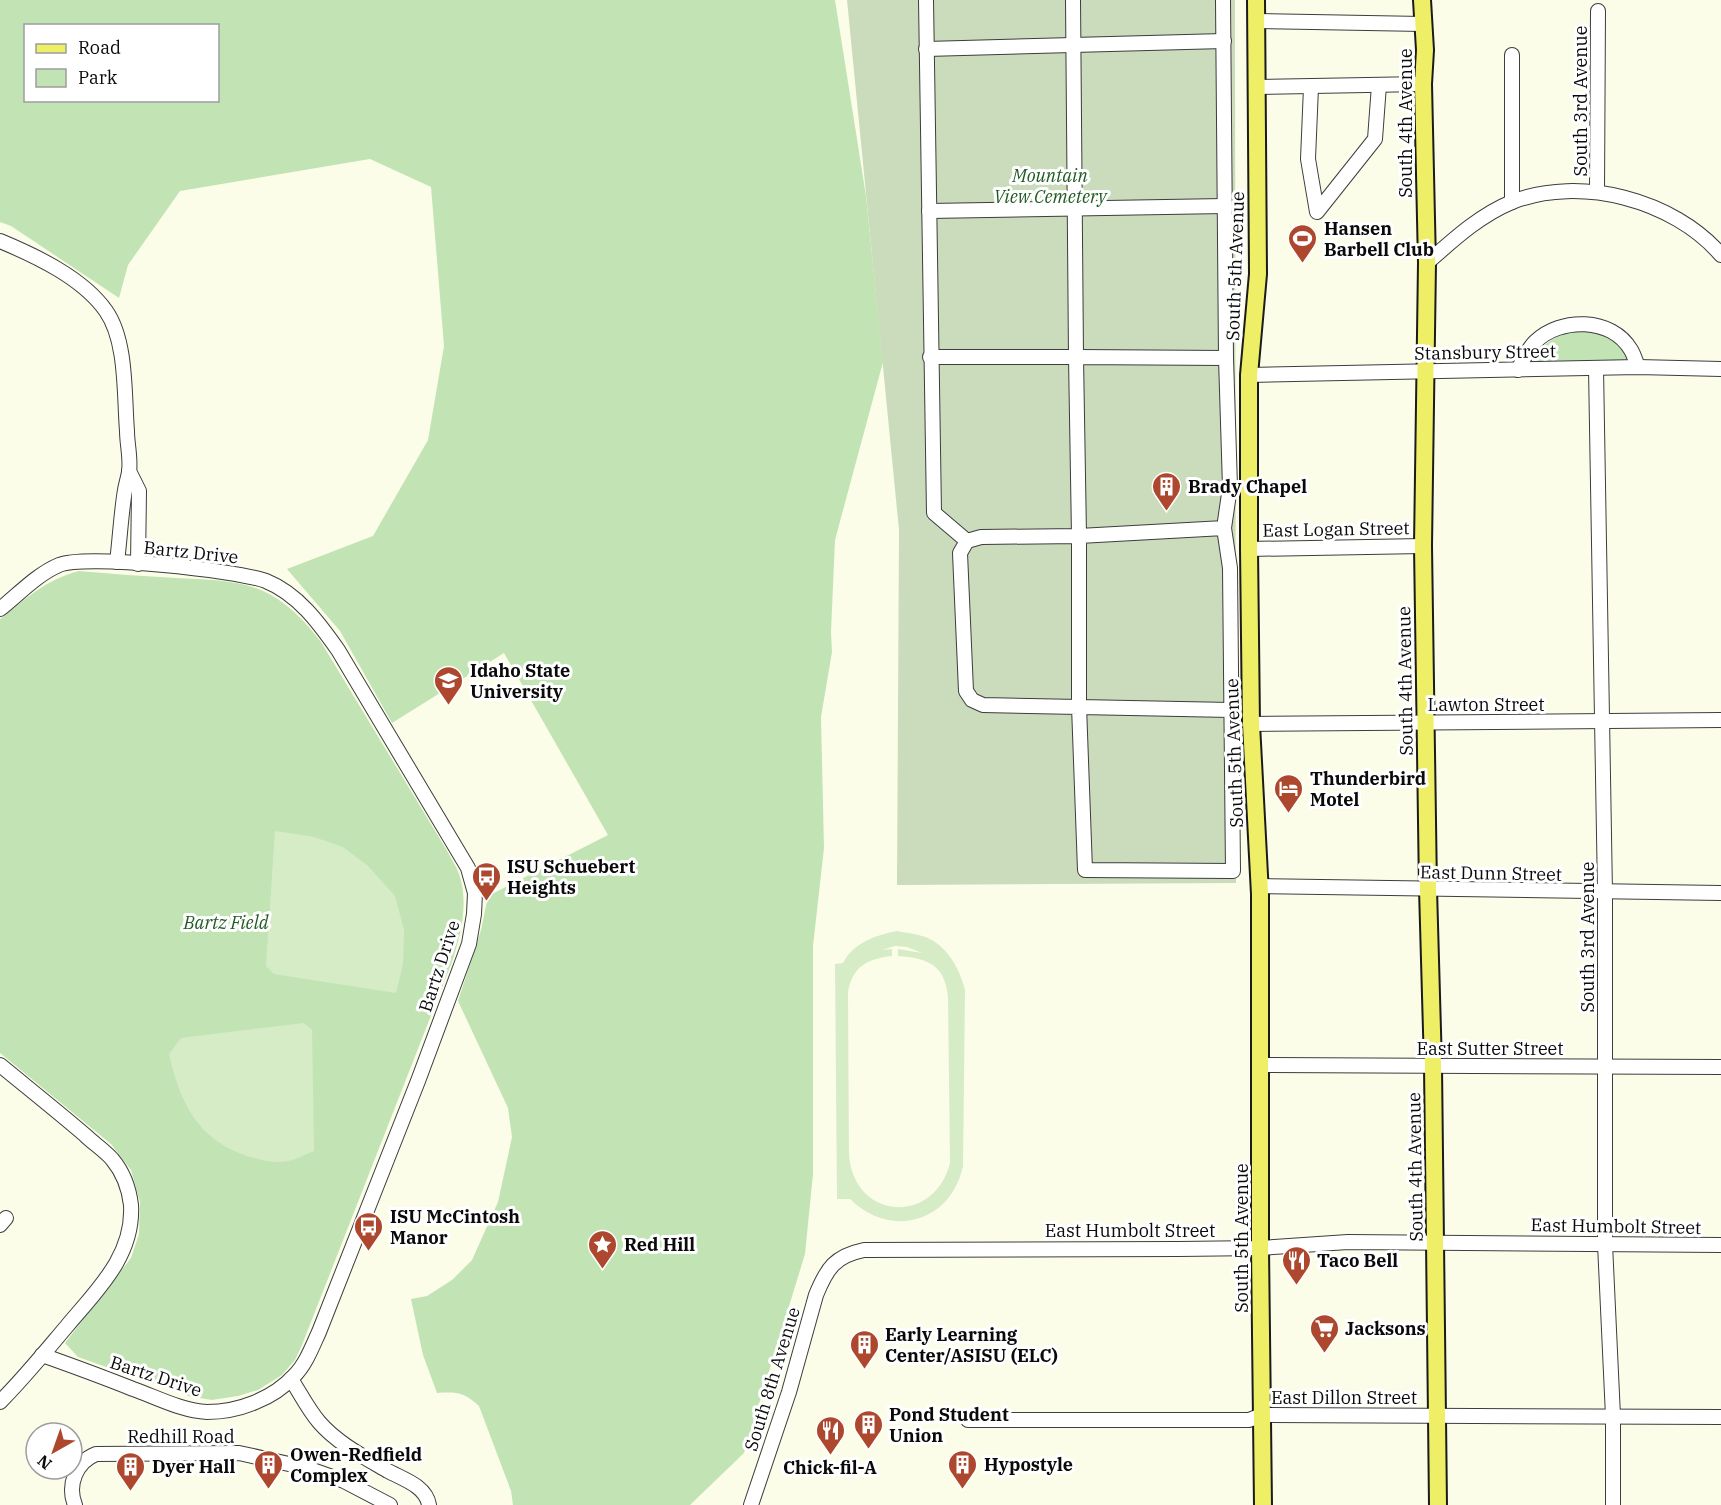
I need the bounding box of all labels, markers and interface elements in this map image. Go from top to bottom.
legend [24,24,219,102]
street label: South 3rd Avenue [1569,26,1592,176]
text: Road [78,36,121,59]
street label: South 4th Avenue [1394,48,1417,198]
text: Park [78,66,118,89]
park label: Mountain View Cemetery [994,164,1108,208]
street label: South 5th Avenue [1221,191,1249,341]
place label: Hansen Barbell Club [1324,217,1434,261]
sports icon: Hansen Barbell Club [1287,222,1319,264]
street label: Stansbury Street [1414,339,1556,365]
building icon: Brady Chapel [1151,470,1183,512]
place label: Brady Chapel [1188,475,1307,498]
street label: East Logan Street [1262,516,1410,542]
street label: Bartz Drive [142,536,240,568]
street label: South 4th Avenue [1392,606,1418,756]
place label: Idaho State University [470,659,570,703]
school or university icon: Idaho State University [433,664,465,706]
street label: South 5th Avenue [1220,678,1248,828]
street label: Lawton Street [1427,693,1545,716]
place label: Thunderbird Motel [1310,767,1426,811]
hotel icon: Thunderbird Motel [1273,772,1305,814]
place label: ISU Schuebert Heights [507,855,635,899]
bus stop icon: ISU Schuebert Heights [470,860,502,902]
street label: East Dunn Street [1420,860,1562,886]
street label: South 3rd Avenue [1576,862,1599,1012]
park label: Bartz Field [183,911,269,934]
street label: Bartz Drive [413,917,465,1015]
street label: East Sutter Street [1416,1037,1564,1060]
street label: South 4th Avenue [1402,1092,1428,1242]
street label: South 5th Avenue [1230,1163,1253,1313]
place label: ISU McCintosh Manor [390,1205,520,1249]
bus stop icon: ISU McCintosh Manor [353,1210,385,1252]
street label: East Humbolt Street [1531,1213,1701,1239]
street label: East Humbolt Street [1045,1219,1215,1242]
place icon: Red Hill [587,1228,619,1270]
place label: Red Hill [624,1233,695,1256]
restaurant icon: Taco Bell [1280,1244,1312,1286]
place label: Taco Bell [1317,1249,1398,1272]
street label: South 8th Avenue [739,1304,805,1454]
supermarket icon: Jacksons [1308,1312,1340,1354]
place label: Jacksons [1345,1317,1426,1340]
place label: Early Learning Center/ASISU (ELC) [885,1323,1058,1367]
building icon: Early Learning Center/ASISU (ELC) [848,1328,880,1370]
street label: Bartz Drive [107,1350,205,1402]
street label: East Dillon Street [1271,1386,1417,1409]
place label: Pond Student Union [889,1403,1009,1447]
building icon: Pond Student Union [852,1408,884,1450]
restaurant icon: Chick-fil-A [814,1414,846,1456]
north arrow [24,1421,84,1481]
street label: Redhill Road [127,1425,235,1448]
place label: Owen-Redfield Complex [290,1443,422,1487]
building icon: Owen-Redfield Complex [253,1448,285,1490]
building icon: Hypostyle [947,1448,979,1490]
building icon: Dyer Hall [115,1450,147,1492]
text: N [33,1451,56,1474]
place label: Hypostyle [984,1453,1073,1476]
place label: Dyer Hall [152,1455,235,1478]
place label: Chick-fil-A [783,1456,877,1479]

